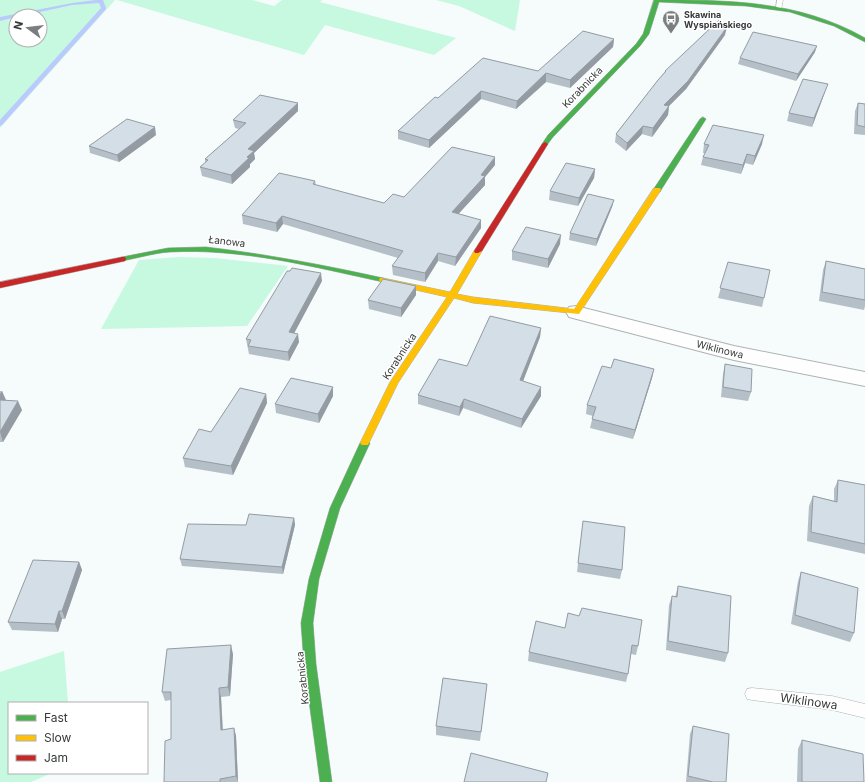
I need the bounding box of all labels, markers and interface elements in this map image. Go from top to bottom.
north arrow [8,8,48,48]
bus stop icon: Skawina Wyspiańskiego [661,9,681,34]
place label: Skawina Wyspiańskiego [684,9,752,30]
text: N [10,20,26,31]
street label: Korabnicka [559,64,605,110]
street label: Łanowa [208,233,246,249]
street label: Korabnicka [380,331,418,381]
street label: Wiklinowa [695,337,745,361]
street label: Korabnicka [293,651,311,705]
street label: Wiklinowa [779,690,839,712]
legend [8,702,148,774]
text: Fast [44,710,68,725]
text: Slow [44,730,72,745]
text: Jam [44,750,68,765]

